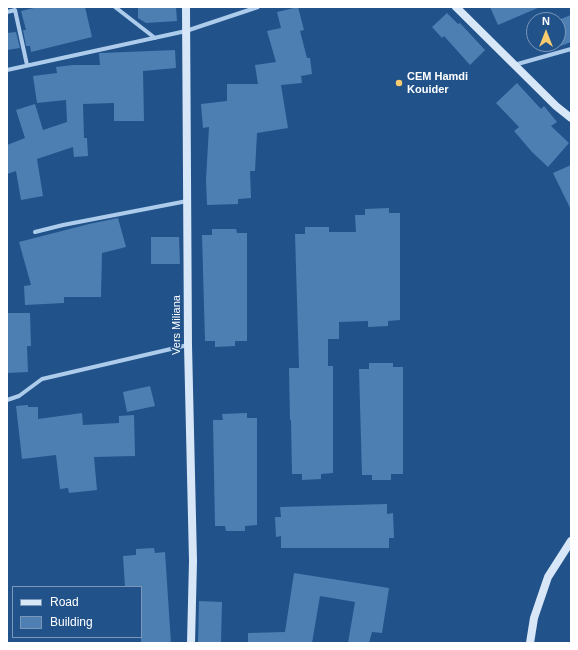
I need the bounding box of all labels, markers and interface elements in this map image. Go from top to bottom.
north arrow [526,12,566,52]
text: N [542,15,550,27]
place label: CEM Hamdi Kouider [407,70,468,96]
marker: CEM Hamdi Kouider [394,78,404,88]
street label: Vers Miliana [170,295,184,355]
legend [12,586,142,638]
text: Road [50,595,79,609]
text: Building [50,615,93,629]

